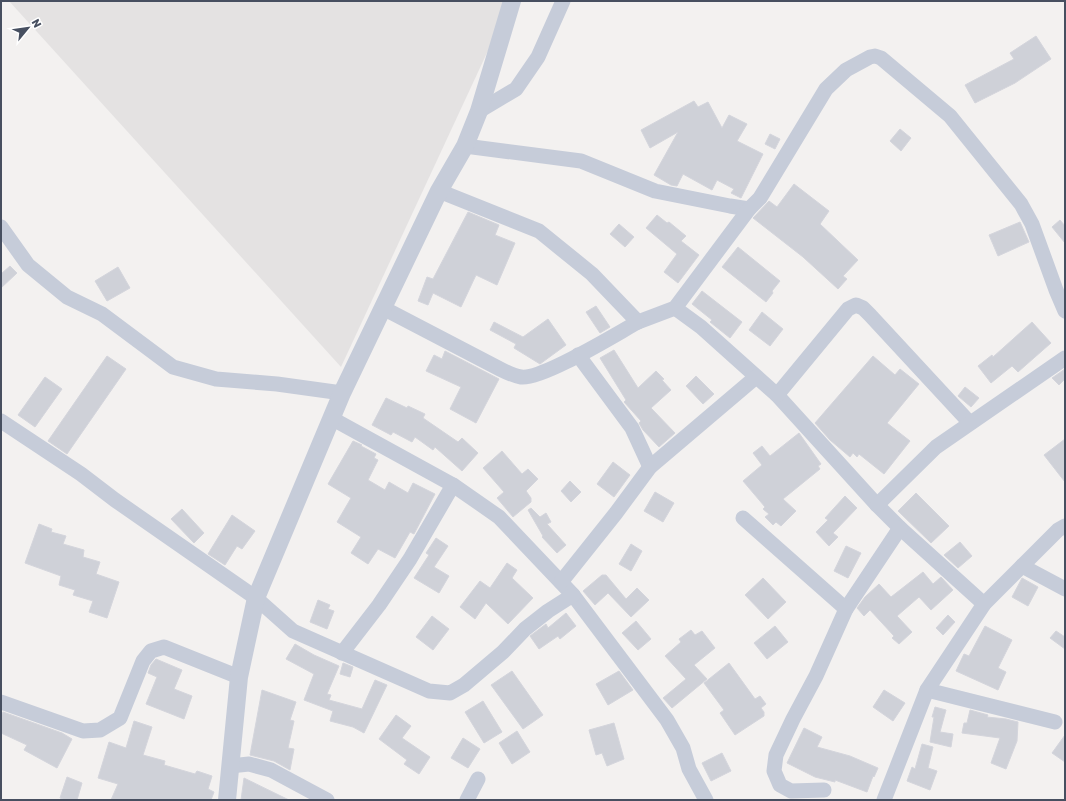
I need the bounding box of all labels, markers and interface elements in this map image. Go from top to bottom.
north arrow [8,8,48,48]
text: N [29,17,44,30]

